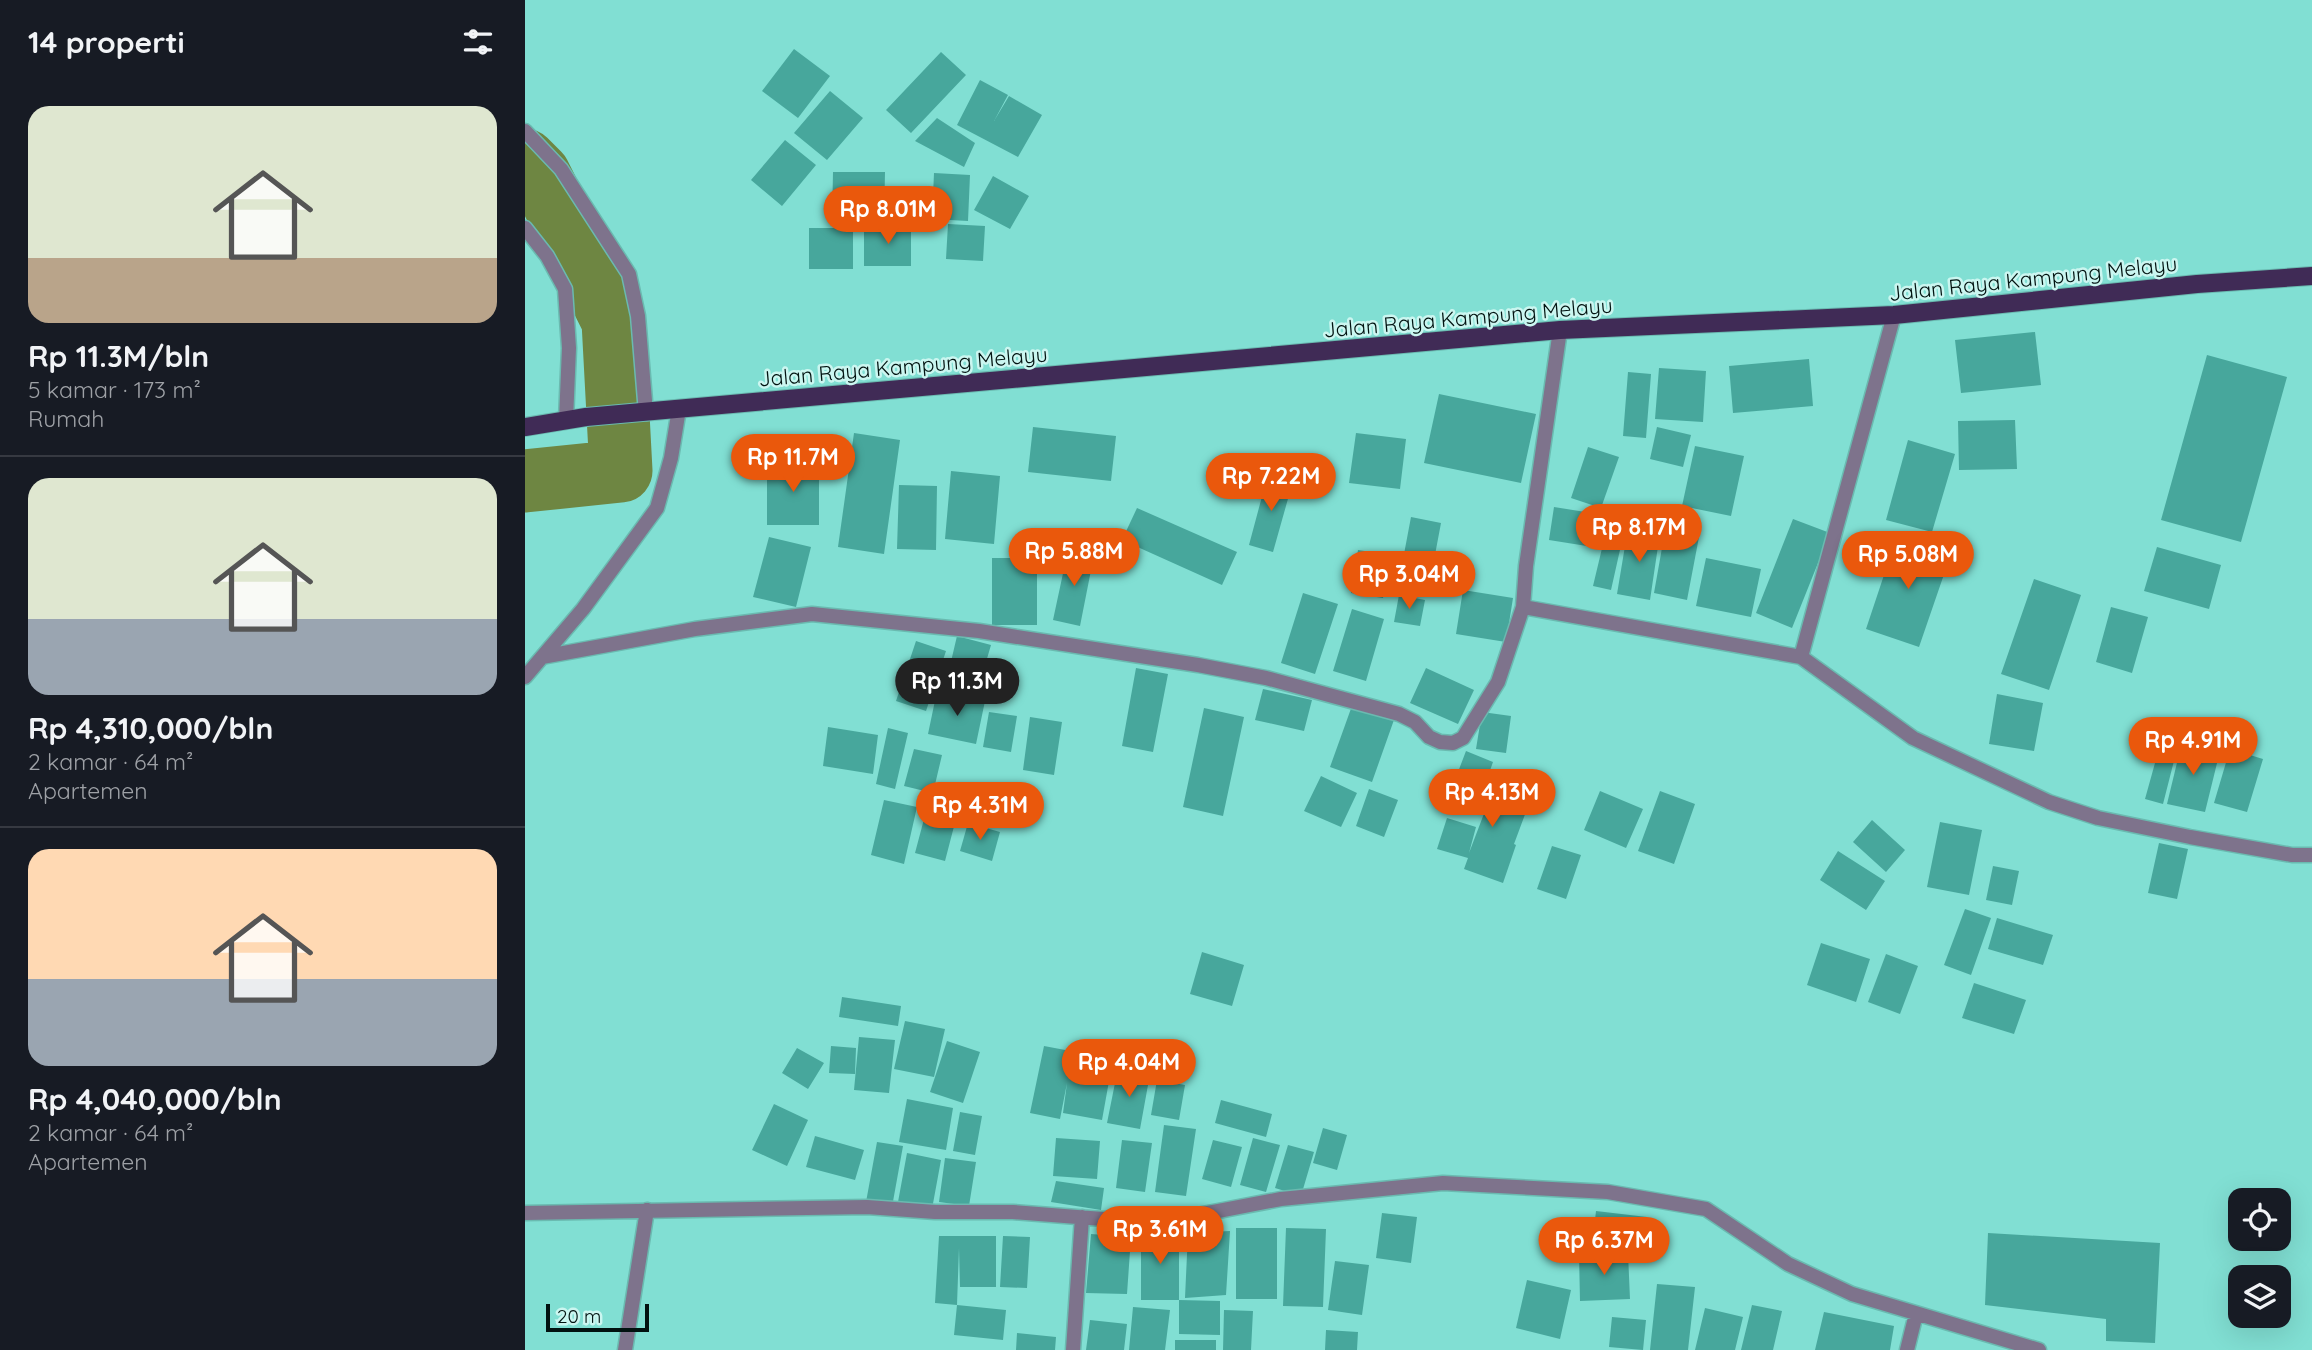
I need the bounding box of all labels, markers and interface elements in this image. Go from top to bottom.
text: 14 properti [28,23,185,61]
icon: filters [459,23,497,61]
icon: home [200,152,326,278]
pin: Rp 8.01M [816,187,960,246]
text: Rp 8.01M [840,194,936,223]
street label: Jalan Raya Kampung Melayu [1888,250,2178,306]
street label: Jalan Raya Kampung Melayu [1323,291,1613,343]
text: Rp 11.3M/bln [28,337,209,375]
street label: Jalan Raya Kampung Melayu [758,340,1048,392]
text: 5 kamar · 173 m² [28,375,201,404]
text: Rumah [28,404,104,433]
pin: Rp 11.7M [721,434,865,494]
text: Rp 11.7M [747,442,839,471]
pin: Rp 7.22M [1199,454,1343,513]
text: Rp 7.22M [1222,461,1320,490]
pin: Rp 8.17M [1567,504,1711,564]
text: Rp 8.17M [1592,512,1686,541]
icon: home [200,524,326,650]
pin: Rp 5.88M [1002,528,1146,588]
pin: Rp 5.08M [1836,532,1980,591]
text: Rp 5.88M [1025,536,1123,565]
text: Rp 5.08M [1858,539,1958,568]
pin: Rp 3.04M [1337,552,1481,611]
text: Rp 3.04M [1358,559,1460,588]
pin: Rp 11.3M [885,658,1029,718]
text: Rp 11.3M [911,666,1003,695]
text: Rp 4,310,000/bln [28,709,273,747]
pin: Rp 4.91M [2121,718,2265,777]
text: Rp 4.91M [2145,725,2241,754]
text: 2 kamar · 64 m² [28,747,193,776]
pin: Rp 4.13M [1420,770,1564,829]
text: Apartemen [28,776,148,805]
text: Rp 4.13M [1445,777,1539,806]
pin: Rp 4.31M [908,782,1052,842]
text: Rp 4.31M [932,790,1028,819]
icon: home [200,895,326,1021]
pin: Rp 4.04M [1057,1040,1201,1099]
text: Rp 4.04M [1078,1047,1180,1076]
text: Rp 4,040,000/bln [28,1080,282,1118]
text: 2 kamar · 64 m² [28,1118,193,1147]
text: Apartemen [28,1147,148,1176]
map controls [2228,1188,2291,1328]
button: locate [2228,1188,2291,1251]
pin: Rp 3.61M [1088,1206,1232,1266]
text: Rp 3.61M [1113,1214,1207,1243]
pin: Rp 6.37M [1532,1218,1676,1277]
text: Rp 6.37M [1555,1225,1653,1254]
button: layers [2228,1265,2291,1328]
scale bar [546,1301,649,1333]
text: 20 m [557,1304,601,1328]

